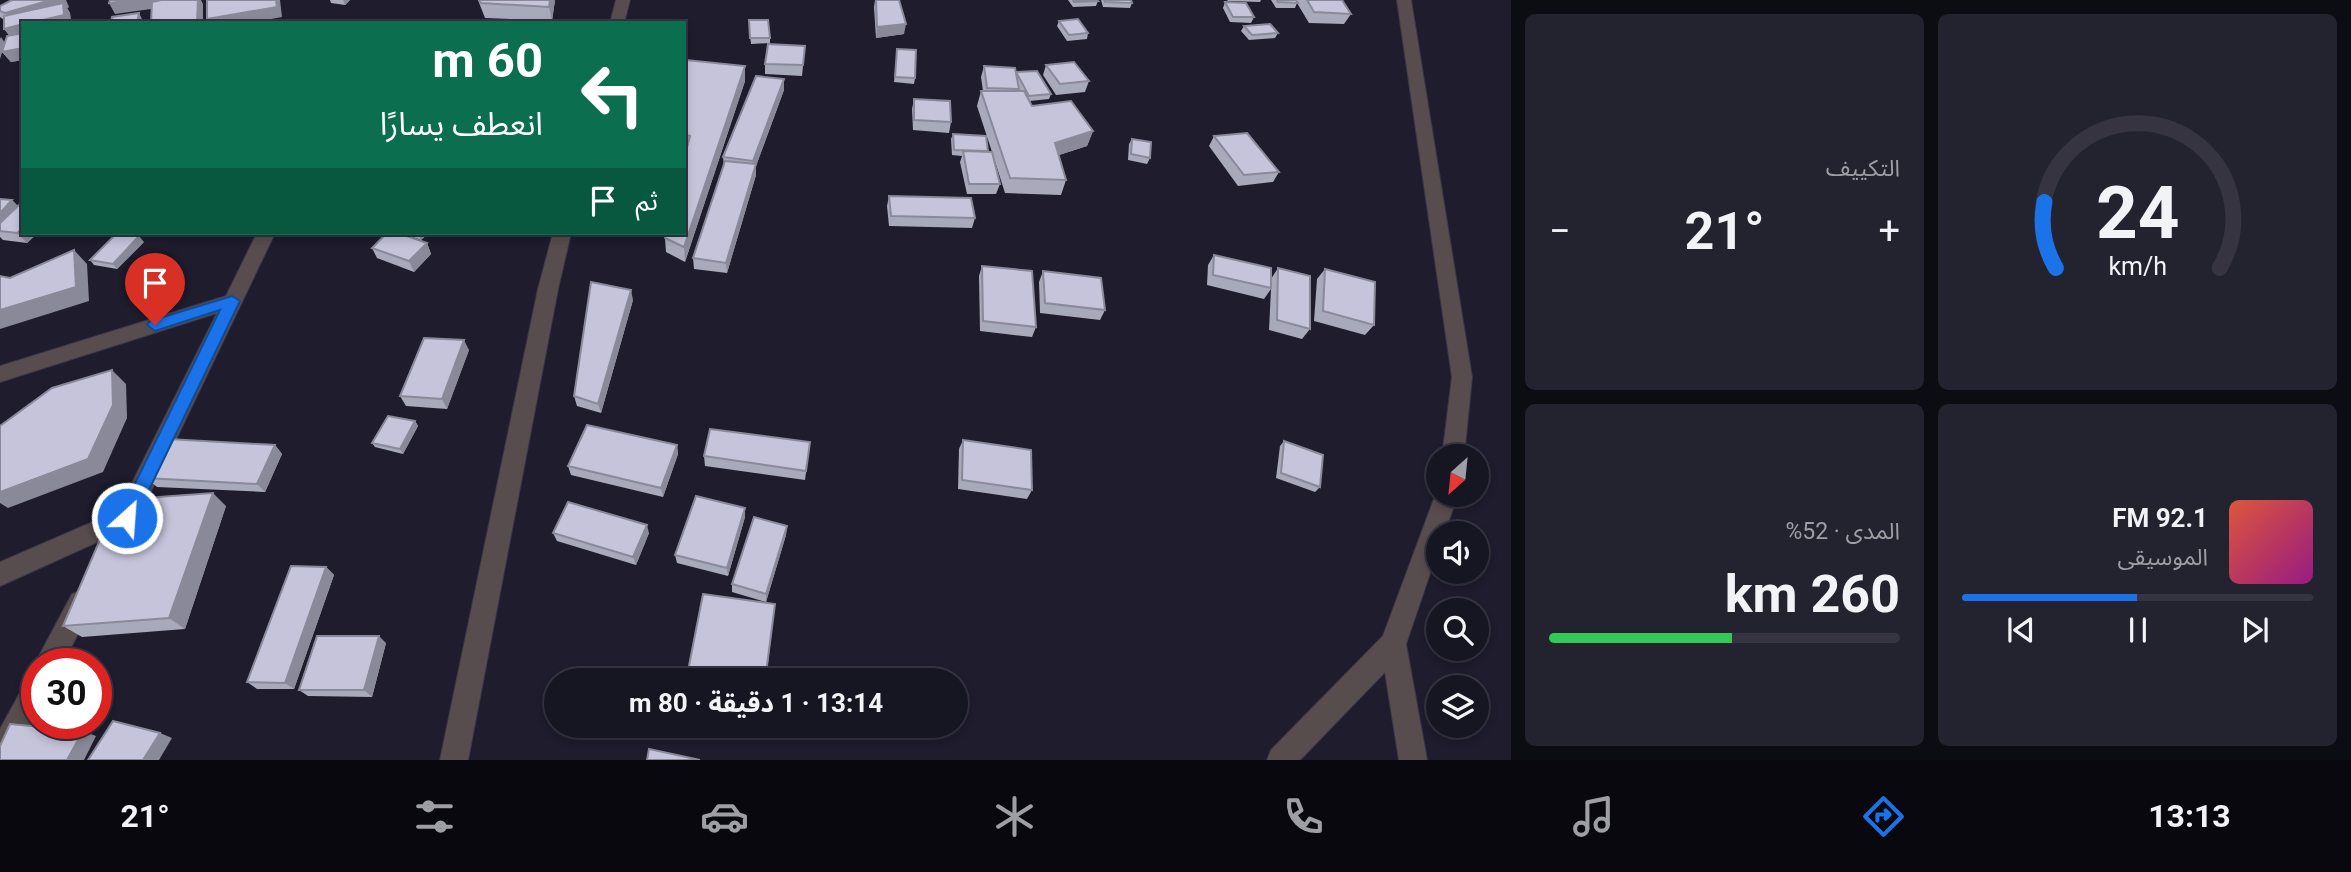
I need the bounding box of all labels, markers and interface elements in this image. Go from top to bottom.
text: 60 m [432,32,543,89]
icon: left [567,49,658,140]
text: انعطف يسارًا [380,105,543,143]
text: التكييف [1826,155,1900,182]
text: 24 [2096,170,2179,256]
icon: arrive [584,182,622,220]
text: ثم [636,186,658,216]
text: 21° [1685,201,1765,262]
text: − [1549,209,1571,253]
text: + [1878,209,1900,253]
text: km/h [2108,252,2167,281]
pin [125,253,185,325]
icon: arrive [136,264,174,302]
north arrow [1426,444,1489,508]
map controls [1426,444,1489,738]
position arrow [90,481,164,555]
text: 92.1 FM [2112,503,2208,533]
text: المدى · 52% [1785,518,1900,545]
button: sound [1426,521,1489,584]
text: الموسيقى [2117,544,2208,571]
text: 260 km [1725,564,1900,625]
button: search [1426,598,1489,661]
icon: previous [2002,611,2040,649]
icon: pause [2119,611,2157,649]
icon: next [2236,611,2274,649]
speed limit sign: 30 [21,648,112,739]
button: layers [1426,675,1489,738]
text: 13:14 · 1 دقيقة · 80 m [629,688,883,718]
icon: filters [410,792,459,841]
icon: car [700,792,749,841]
icon: climate [990,792,1039,841]
icon: phone [1279,792,1328,841]
icon: music [1569,792,1618,841]
icon: directions [1859,792,1908,841]
text: 21° [120,797,170,835]
text: 13:13 [2148,797,2231,835]

